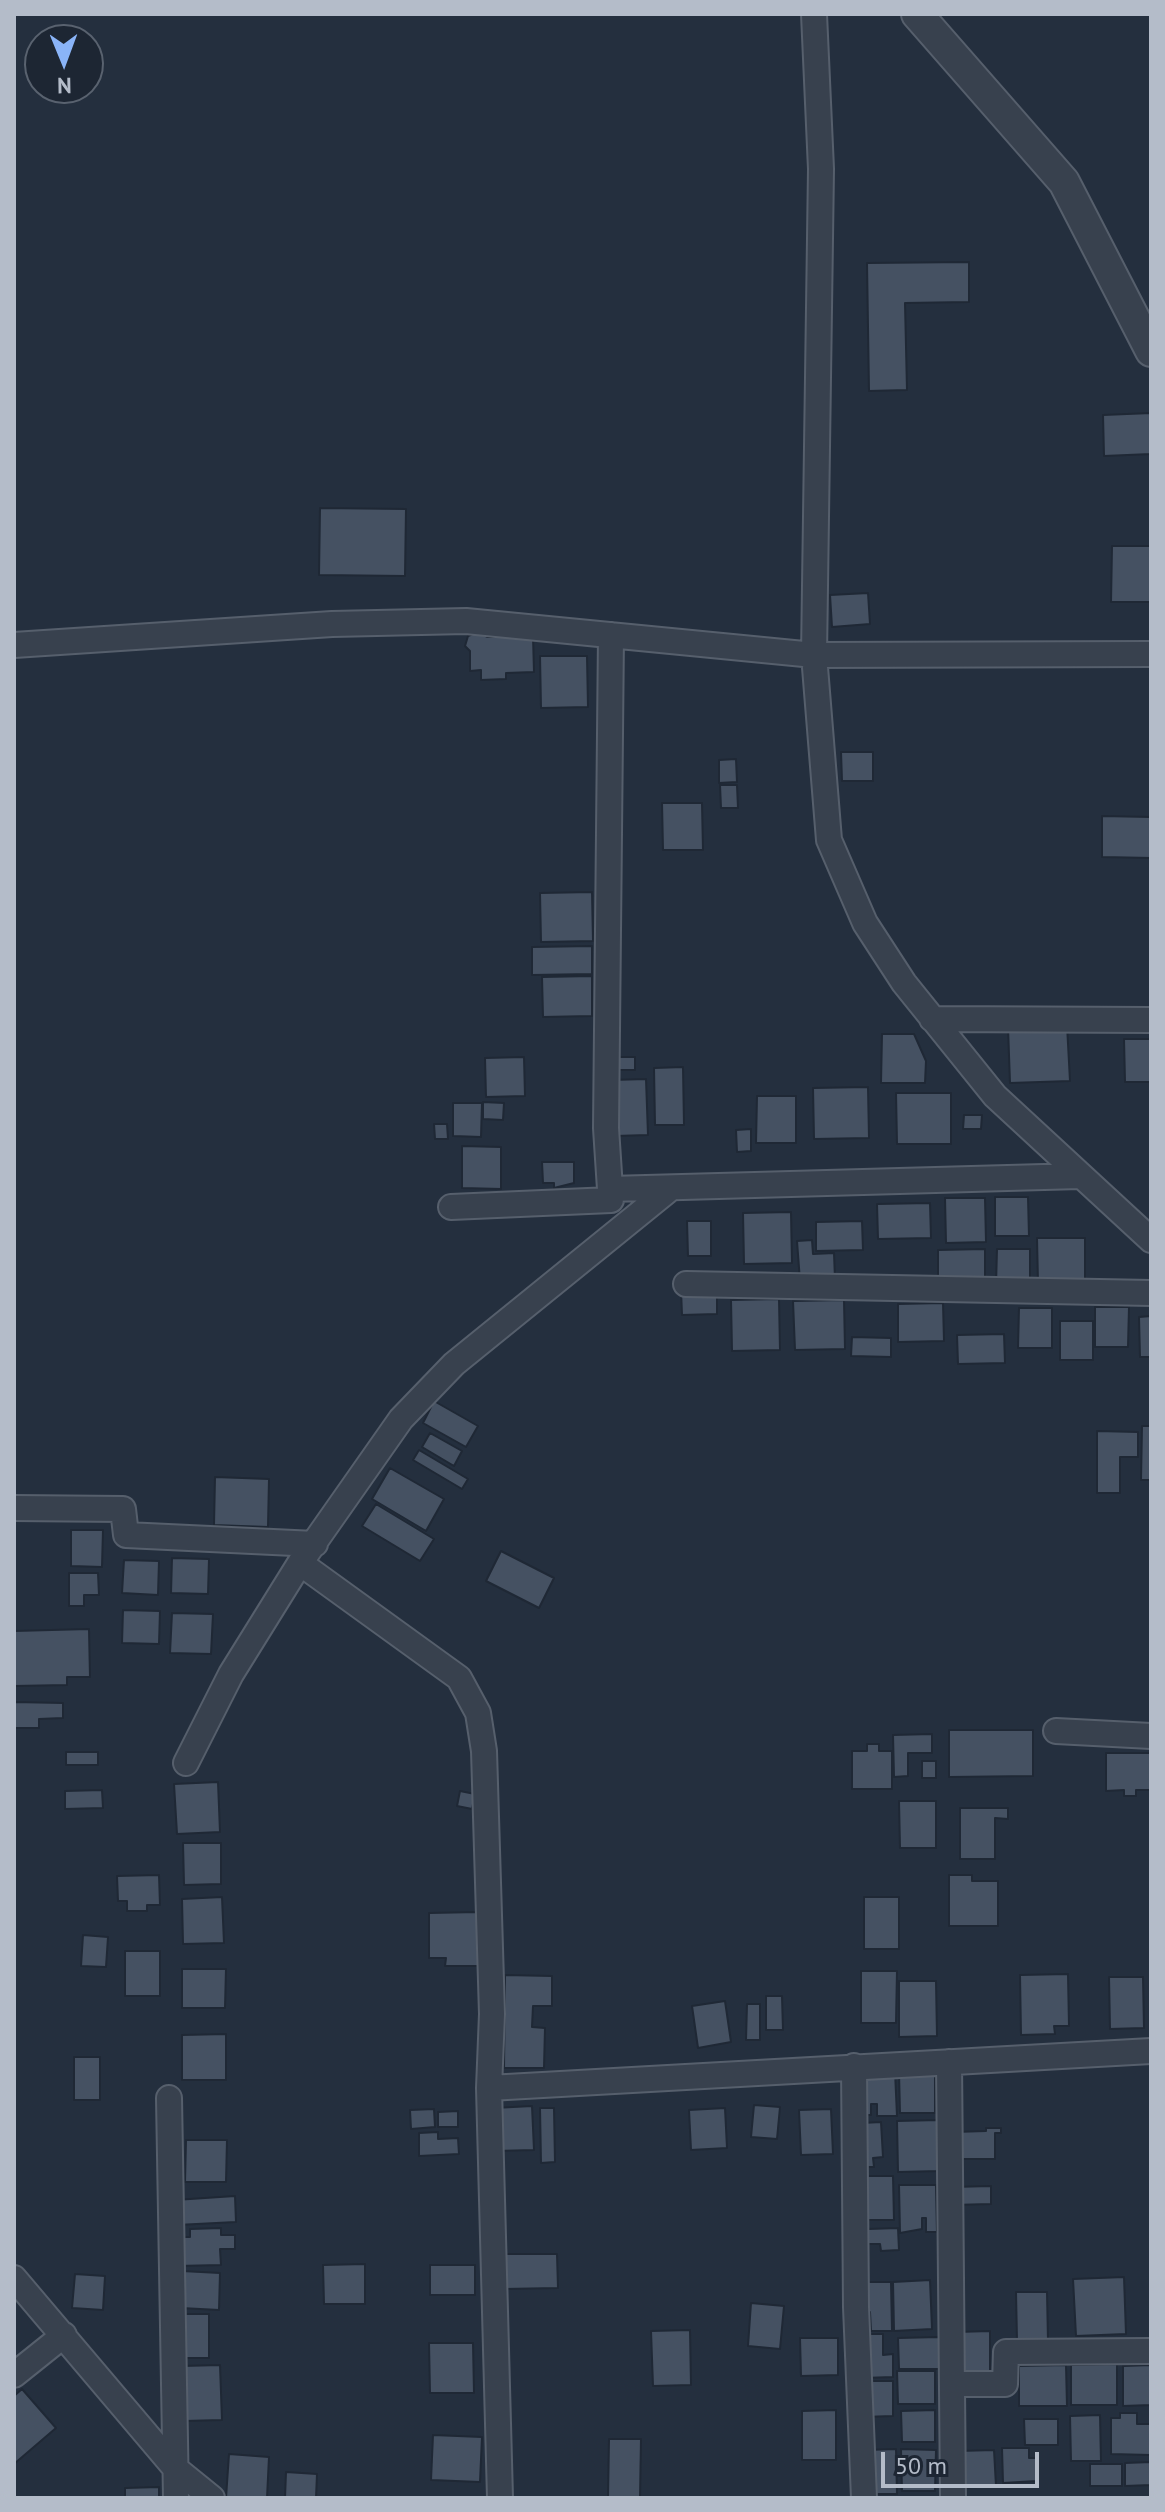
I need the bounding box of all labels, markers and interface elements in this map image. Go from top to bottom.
north arrow [24,24,104,104]
text: N [57,72,72,100]
scale bar [885,2436,1043,2486]
text: 50 m [895,2450,947,2481]

